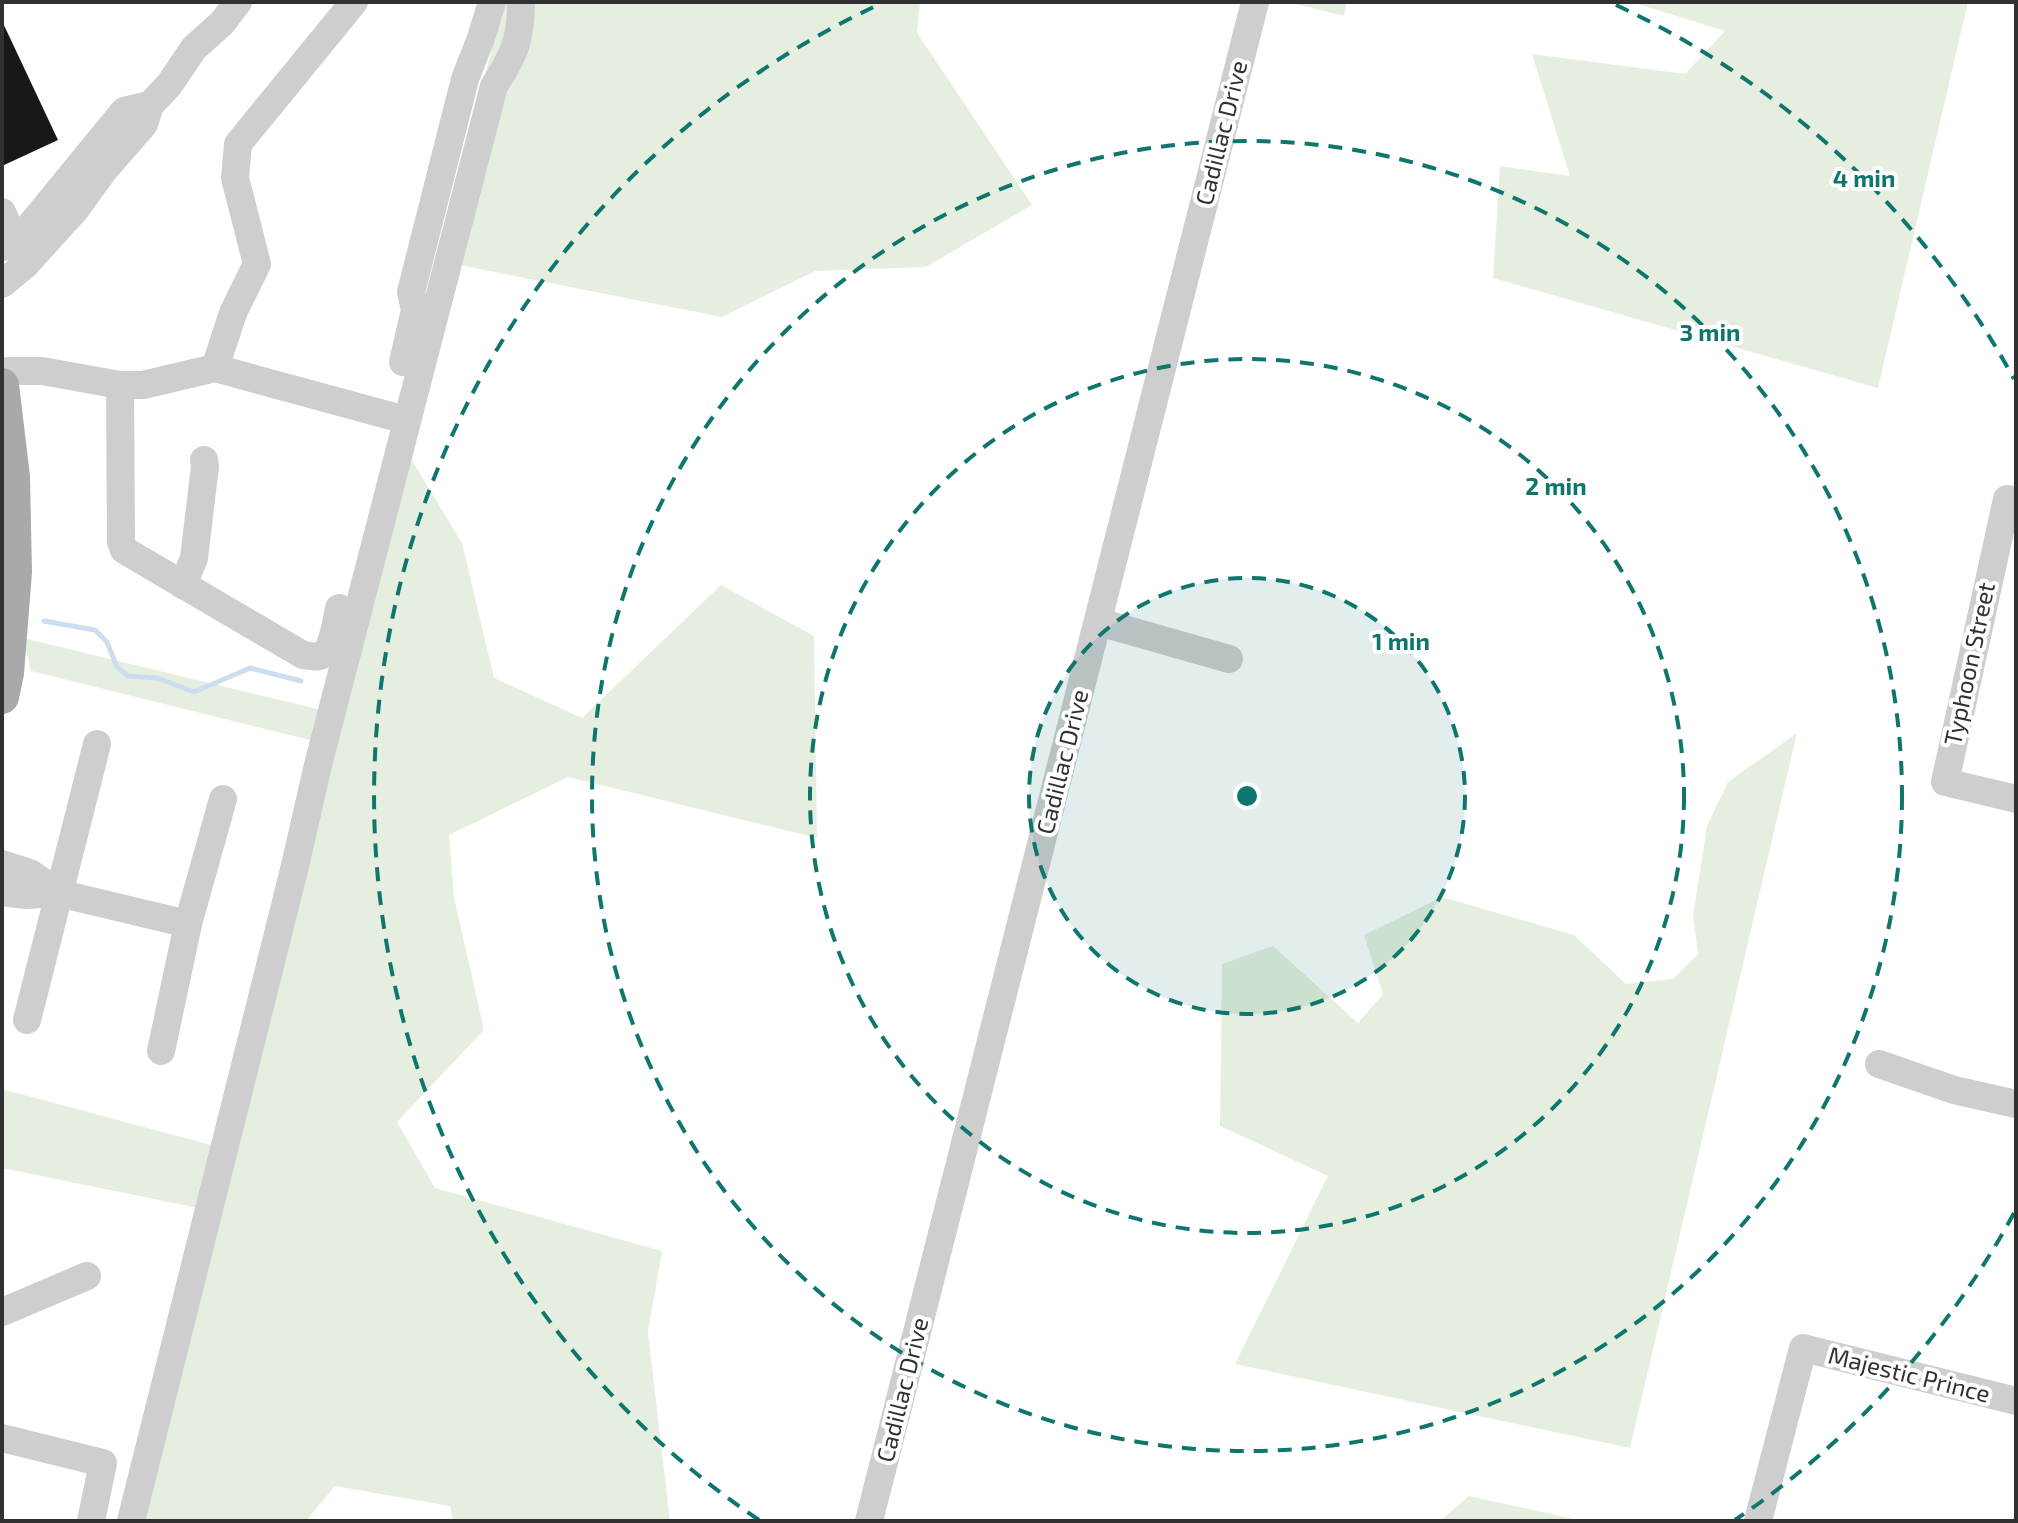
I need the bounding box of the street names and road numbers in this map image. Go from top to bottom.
street label: Cadillac Drive [1189,57,1253,208]
street label: Typhoon Street [1937,579,2000,748]
street label: Cadillac Drive [1030,686,1094,837]
street label: Cadillac Drive [870,1314,934,1465]
street label: Majestic Prince [1826,1339,1993,1408]

